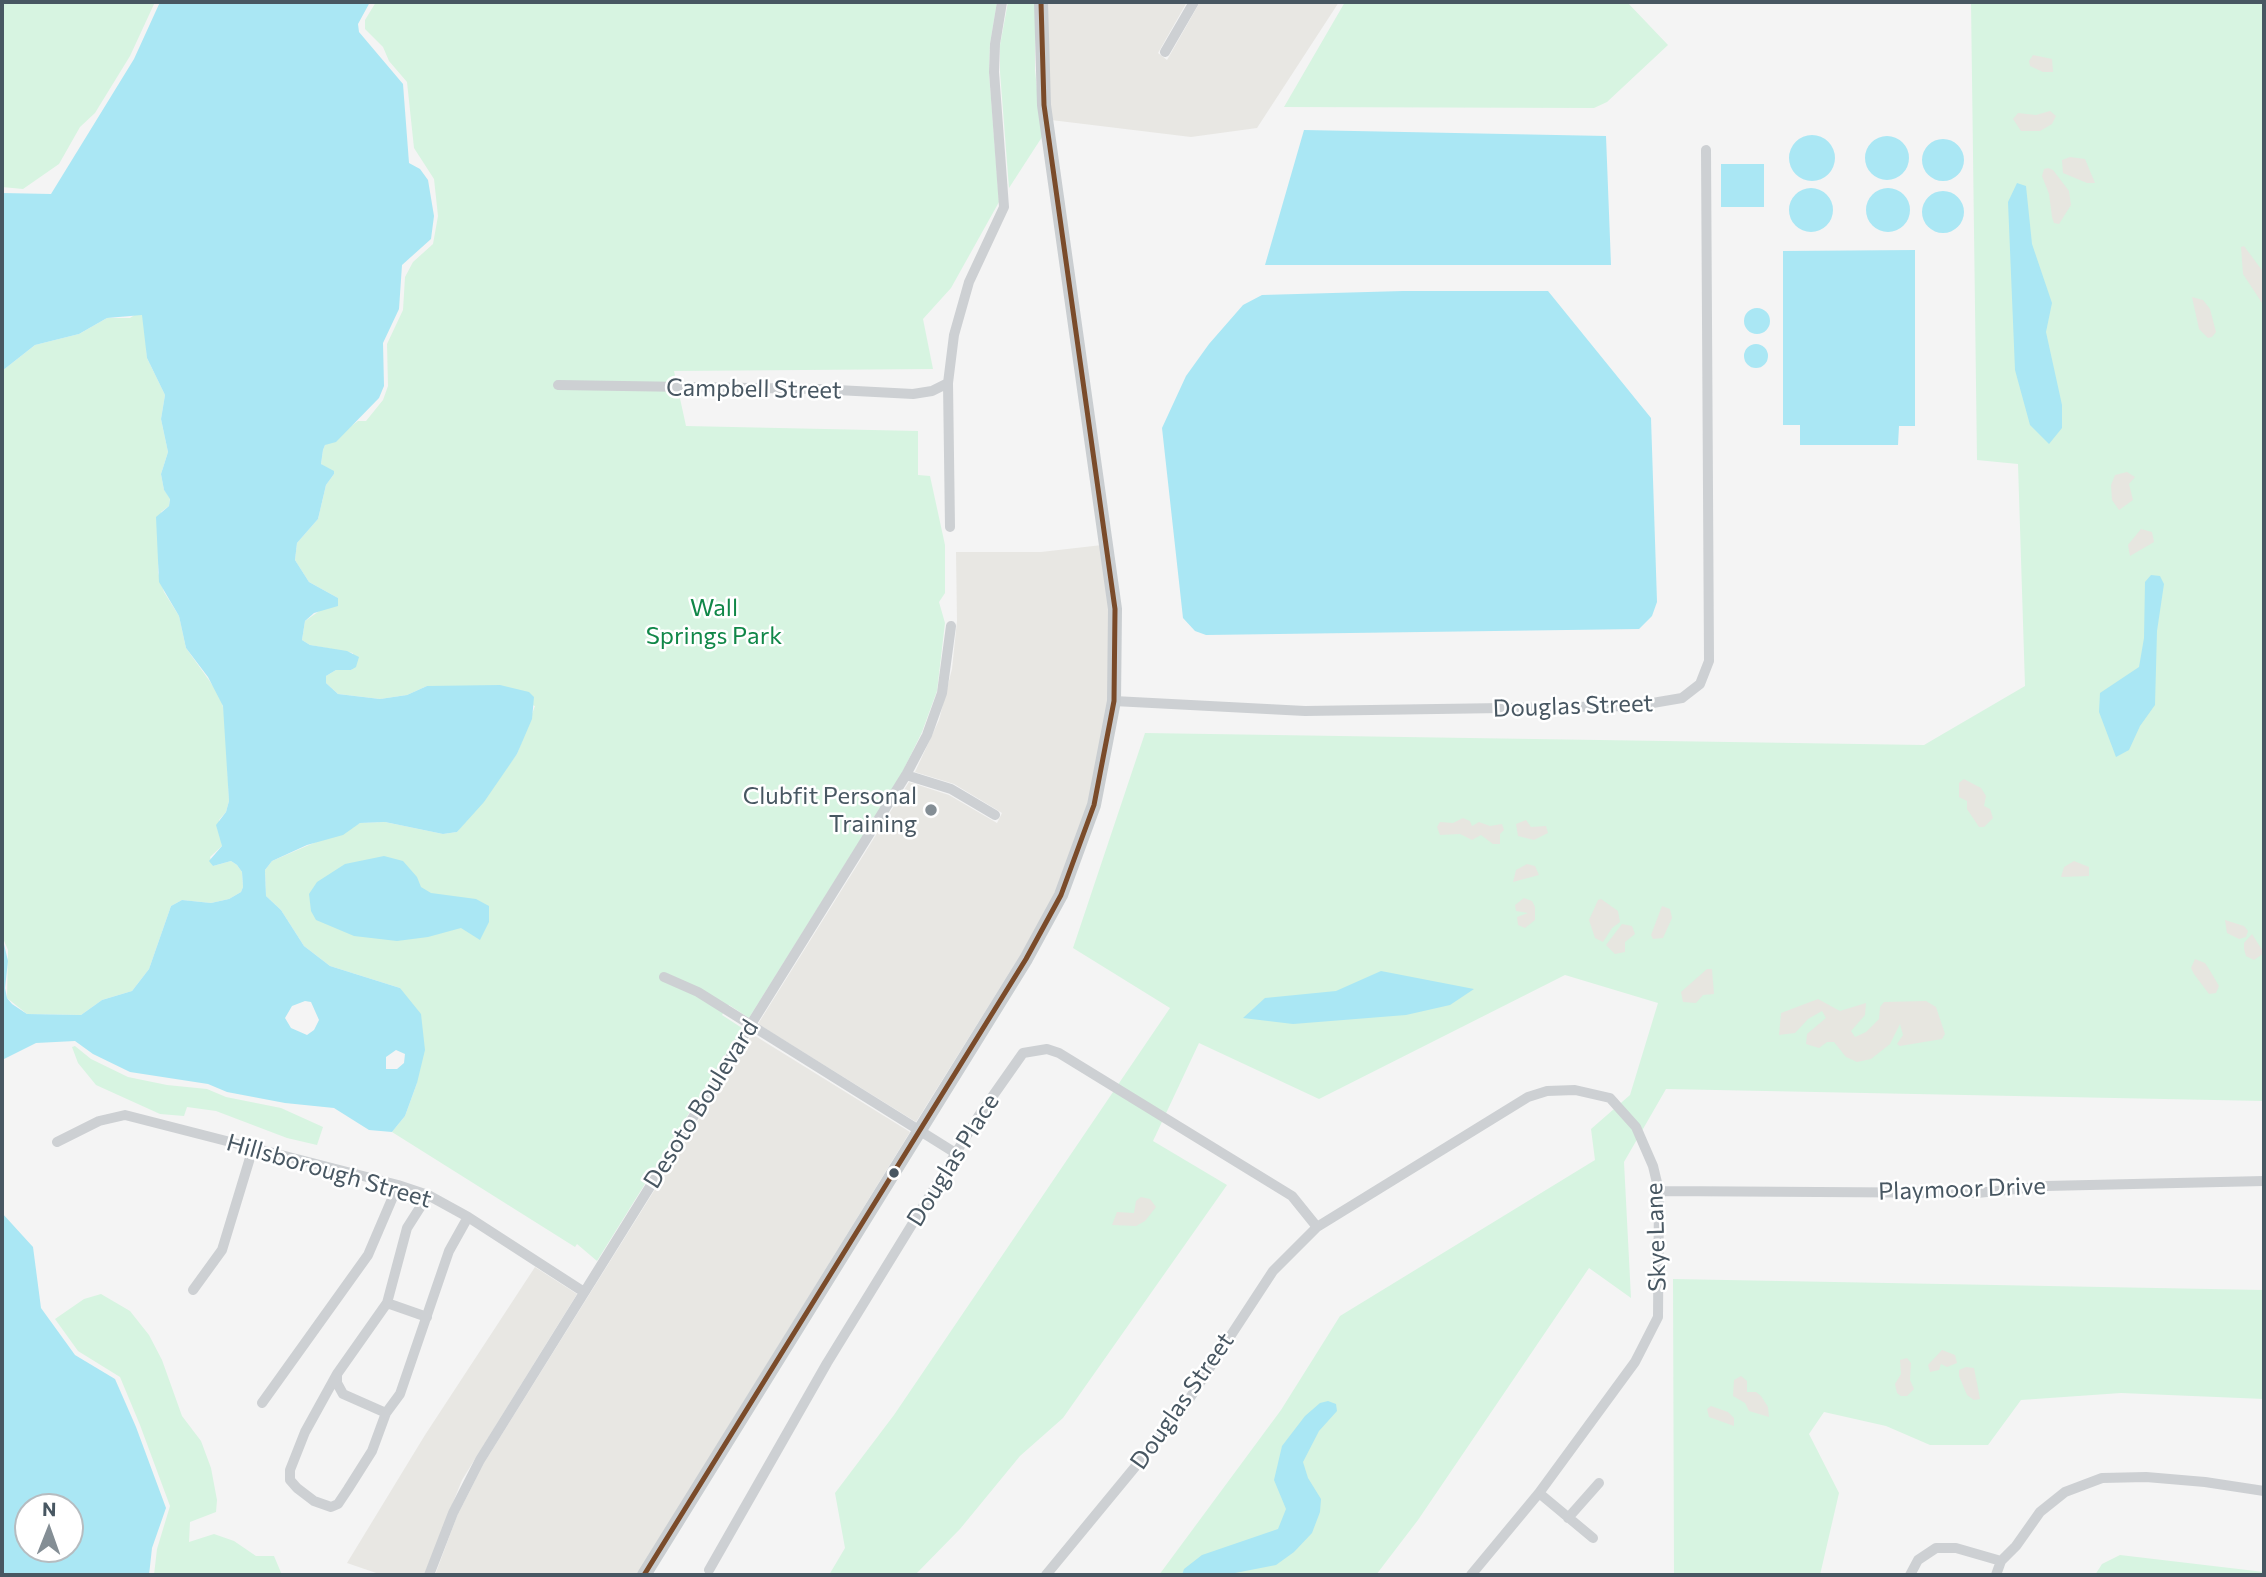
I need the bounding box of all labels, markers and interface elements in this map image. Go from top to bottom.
street label: Campbell Street [666,373,842,405]
park label: Wall Springs Park [646,594,782,650]
street label: Douglas Street [1492,689,1654,723]
place label: Clubfit Personal Training [743,782,917,838]
marker: Clubfit Personal Training [923,802,939,818]
street label: Desoto Boulevard [638,1014,764,1194]
street label: Douglas Place [901,1088,1005,1232]
street label: Hillsborough Street [223,1128,435,1214]
unlabelled marker [887,1166,901,1180]
street label: Playmoor Drive [1878,1172,2046,1206]
street label: Skye Lane [1640,1182,1672,1292]
street label: Douglas Street [1124,1327,1240,1475]
north arrow [14,1493,84,1563]
text: N [42,1497,57,1520]

